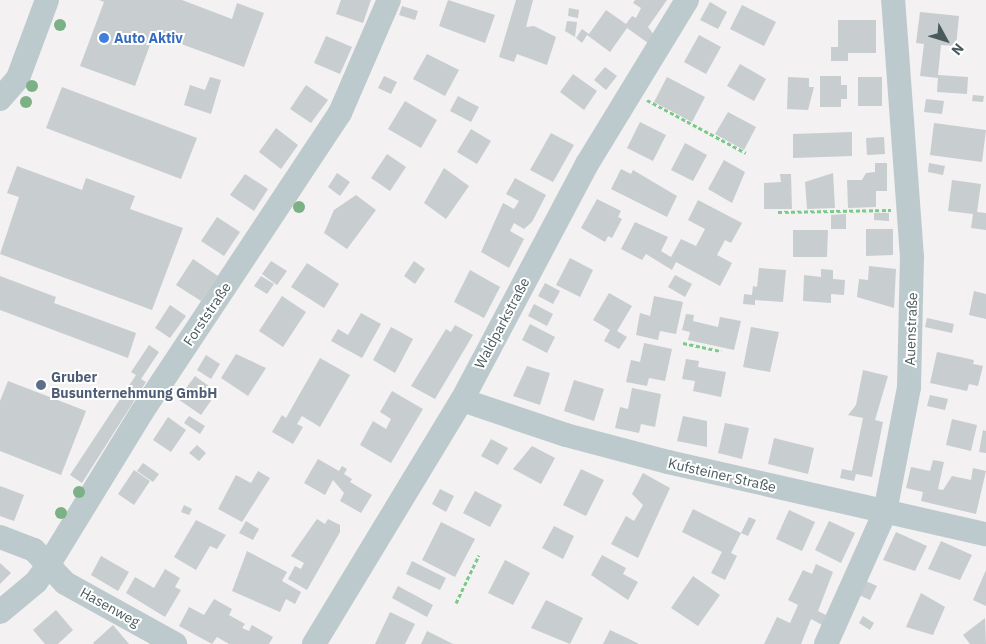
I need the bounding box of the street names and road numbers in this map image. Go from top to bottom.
street label: Waldparkstraße [471,275,533,371]
street label: Forststraße [180,279,234,349]
street label: Auenstraße [901,292,921,366]
street label: Kufsteiner Straße [666,454,778,496]
street label: Hasenweg [77,584,143,630]

